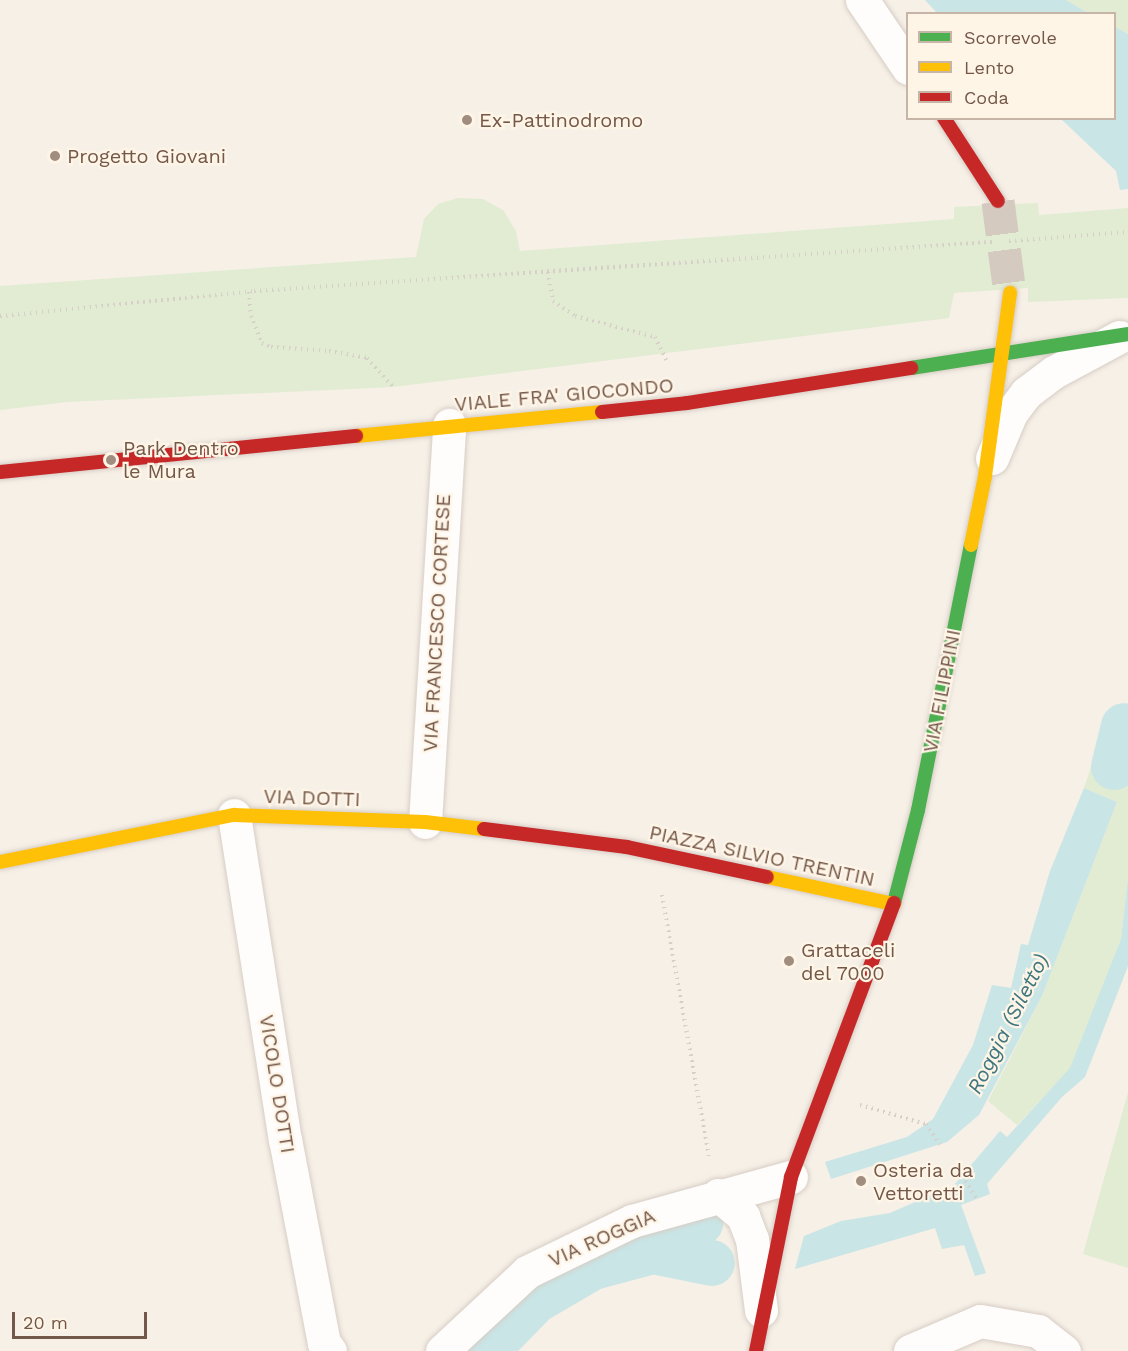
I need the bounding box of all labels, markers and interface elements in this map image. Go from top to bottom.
legend [906,12,1116,120]
text: Scorrevole [964,27,1057,48]
text: Lento [964,57,1014,78]
text: Coda [964,87,1009,108]
place label: Ex-Pattinodromo [479,108,643,132]
marker: Ex-Pattinodromo [460,113,474,127]
place label: Progetto Giovani [67,144,226,168]
marker: Progetto Giovani [48,149,62,163]
street label: VIALE FRA' GIOCONDO [453,373,675,417]
place label: Park Dentro le Mura [123,436,239,483]
marker: Park Dentro le Mura [104,453,118,467]
street label: VIA FRANCESCO CORTESE [418,493,456,753]
street label: VIA FILIPPINI [918,627,966,755]
street label: VIA DOTTI [263,784,361,812]
street label: PIAZZA SILVIO TRENTIN [646,820,878,892]
place label: Grattaceli del 7000 [801,938,895,985]
water label: Roggia (Siletto) [962,950,1054,1098]
marker: Grattaceli del 7000 [782,954,796,968]
street label: VICOLO DOTTI [254,1013,300,1155]
place label: Osteria da Vettoretti [873,1158,974,1205]
marker: Osteria da Vettoretti [854,1174,868,1188]
street label: VIA ROGGIA [545,1204,659,1272]
scale bar [15,1300,150,1338]
text: 20 m [23,1312,68,1333]

